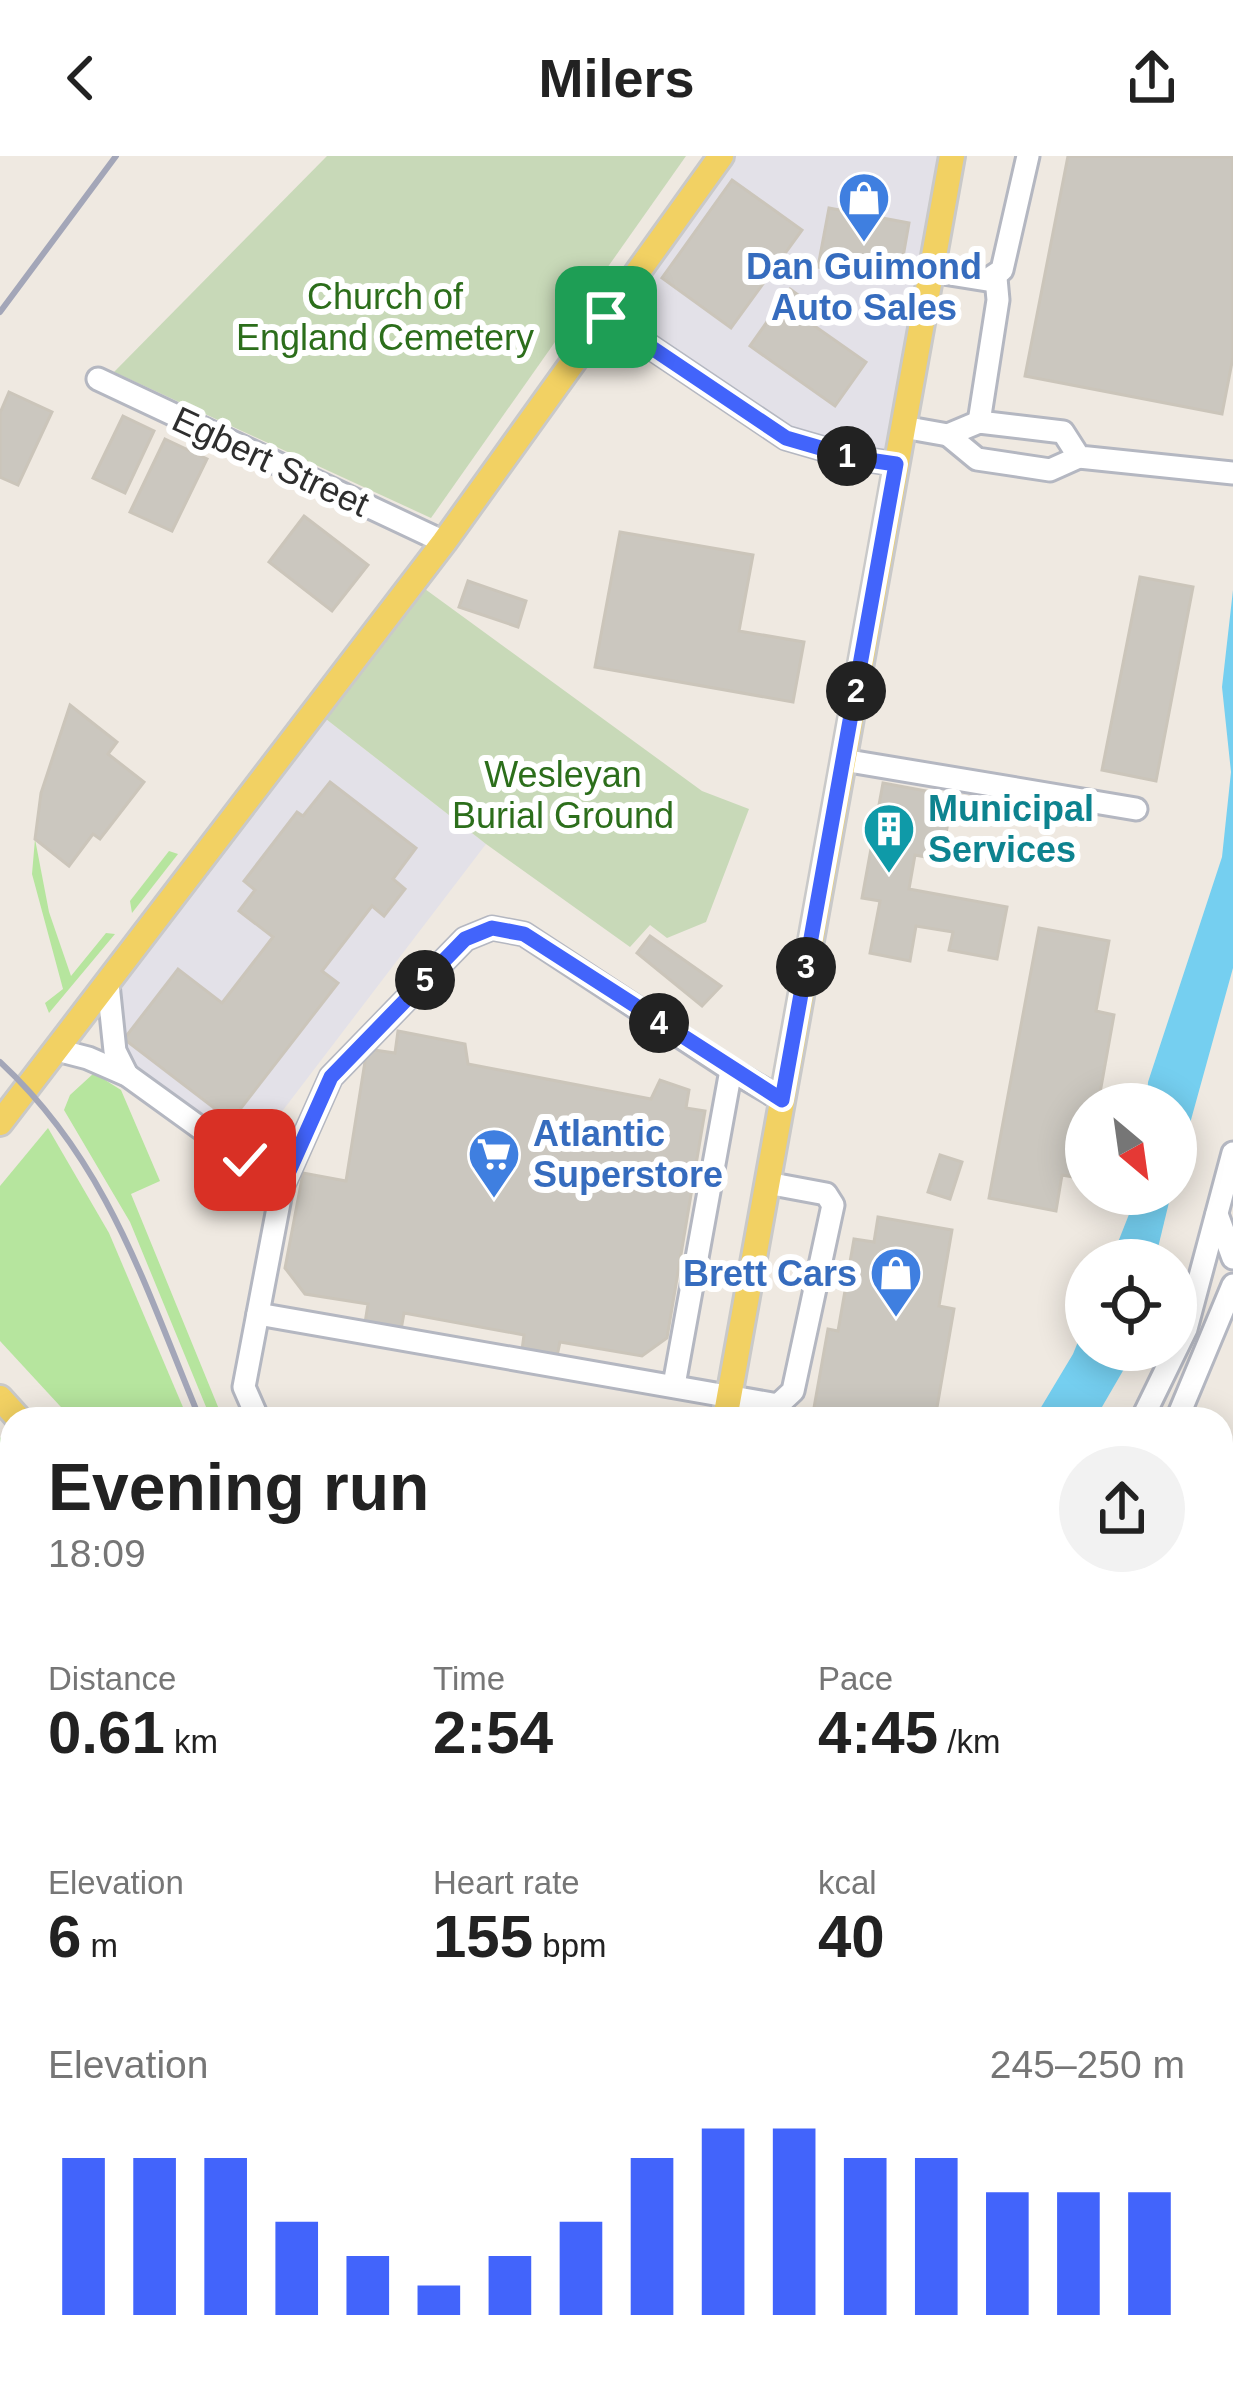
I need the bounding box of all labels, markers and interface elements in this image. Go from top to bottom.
icon: back [48,45,114,111]
icon: share [1119,45,1185,111]
text: Milers [538,48,695,108]
shop icon: Dan Guimond Auto Sales [836,170,892,244]
place label: Dan Guimond Auto Sales [746,246,982,328]
pin [555,266,657,368]
park label: Church of England Cemetery [236,276,534,358]
icon: arrive [573,284,639,350]
street label: Egbert Street [166,398,376,525]
pin: 1 [817,426,877,486]
text: 1 [838,437,856,474]
pin: 2 [826,661,886,721]
text: 2 [847,672,865,709]
park label: Wesleyan Burial Ground [452,754,674,836]
place label: Municipal Services [928,788,1094,870]
building icon: Municipal Services [861,801,917,875]
pin: 3 [776,937,836,997]
text: 3 [797,948,815,985]
pin: 5 [395,950,455,1010]
text: 5 [416,961,434,998]
pin: 4 [629,993,689,1053]
text: 4 [650,1004,668,1041]
north arrow [1065,1083,1197,1215]
map controls [1065,1083,1197,1371]
pin [194,1109,296,1211]
place label: Atlantic Superstore [533,1113,723,1195]
supermarket icon: Atlantic Superstore [466,1126,522,1200]
icon: check [212,1127,278,1193]
button: locate [1065,1239,1197,1371]
shop icon: Brett Cars [868,1245,924,1319]
place label: Brett Cars [683,1253,857,1294]
button: share [1059,1446,1185,1572]
text: Evening run [48,1450,429,1524]
text: 18:09 [48,1532,146,1575]
text: Distance [48,1660,176,1697]
text: Time [433,1660,505,1697]
text: Pace [818,1660,893,1697]
text: 0.61 [48,1699,165,1766]
text: 2:54 [433,1699,553,1766]
text: 4:45 [818,1699,938,1766]
text: km [165,1723,218,1760]
text: /km [938,1723,1000,1760]
text: Elevation [48,1864,184,1901]
text: Heart rate [433,1864,580,1901]
text: kcal [818,1864,877,1901]
text: 6 [48,1903,81,1970]
text: 155 [433,1903,533,1970]
text: 40 [818,1903,885,1970]
text: m [81,1927,118,1964]
text: bpm [533,1927,606,1964]
text: Elevation [48,2043,208,2086]
text: 245–250 m [990,2043,1185,2086]

